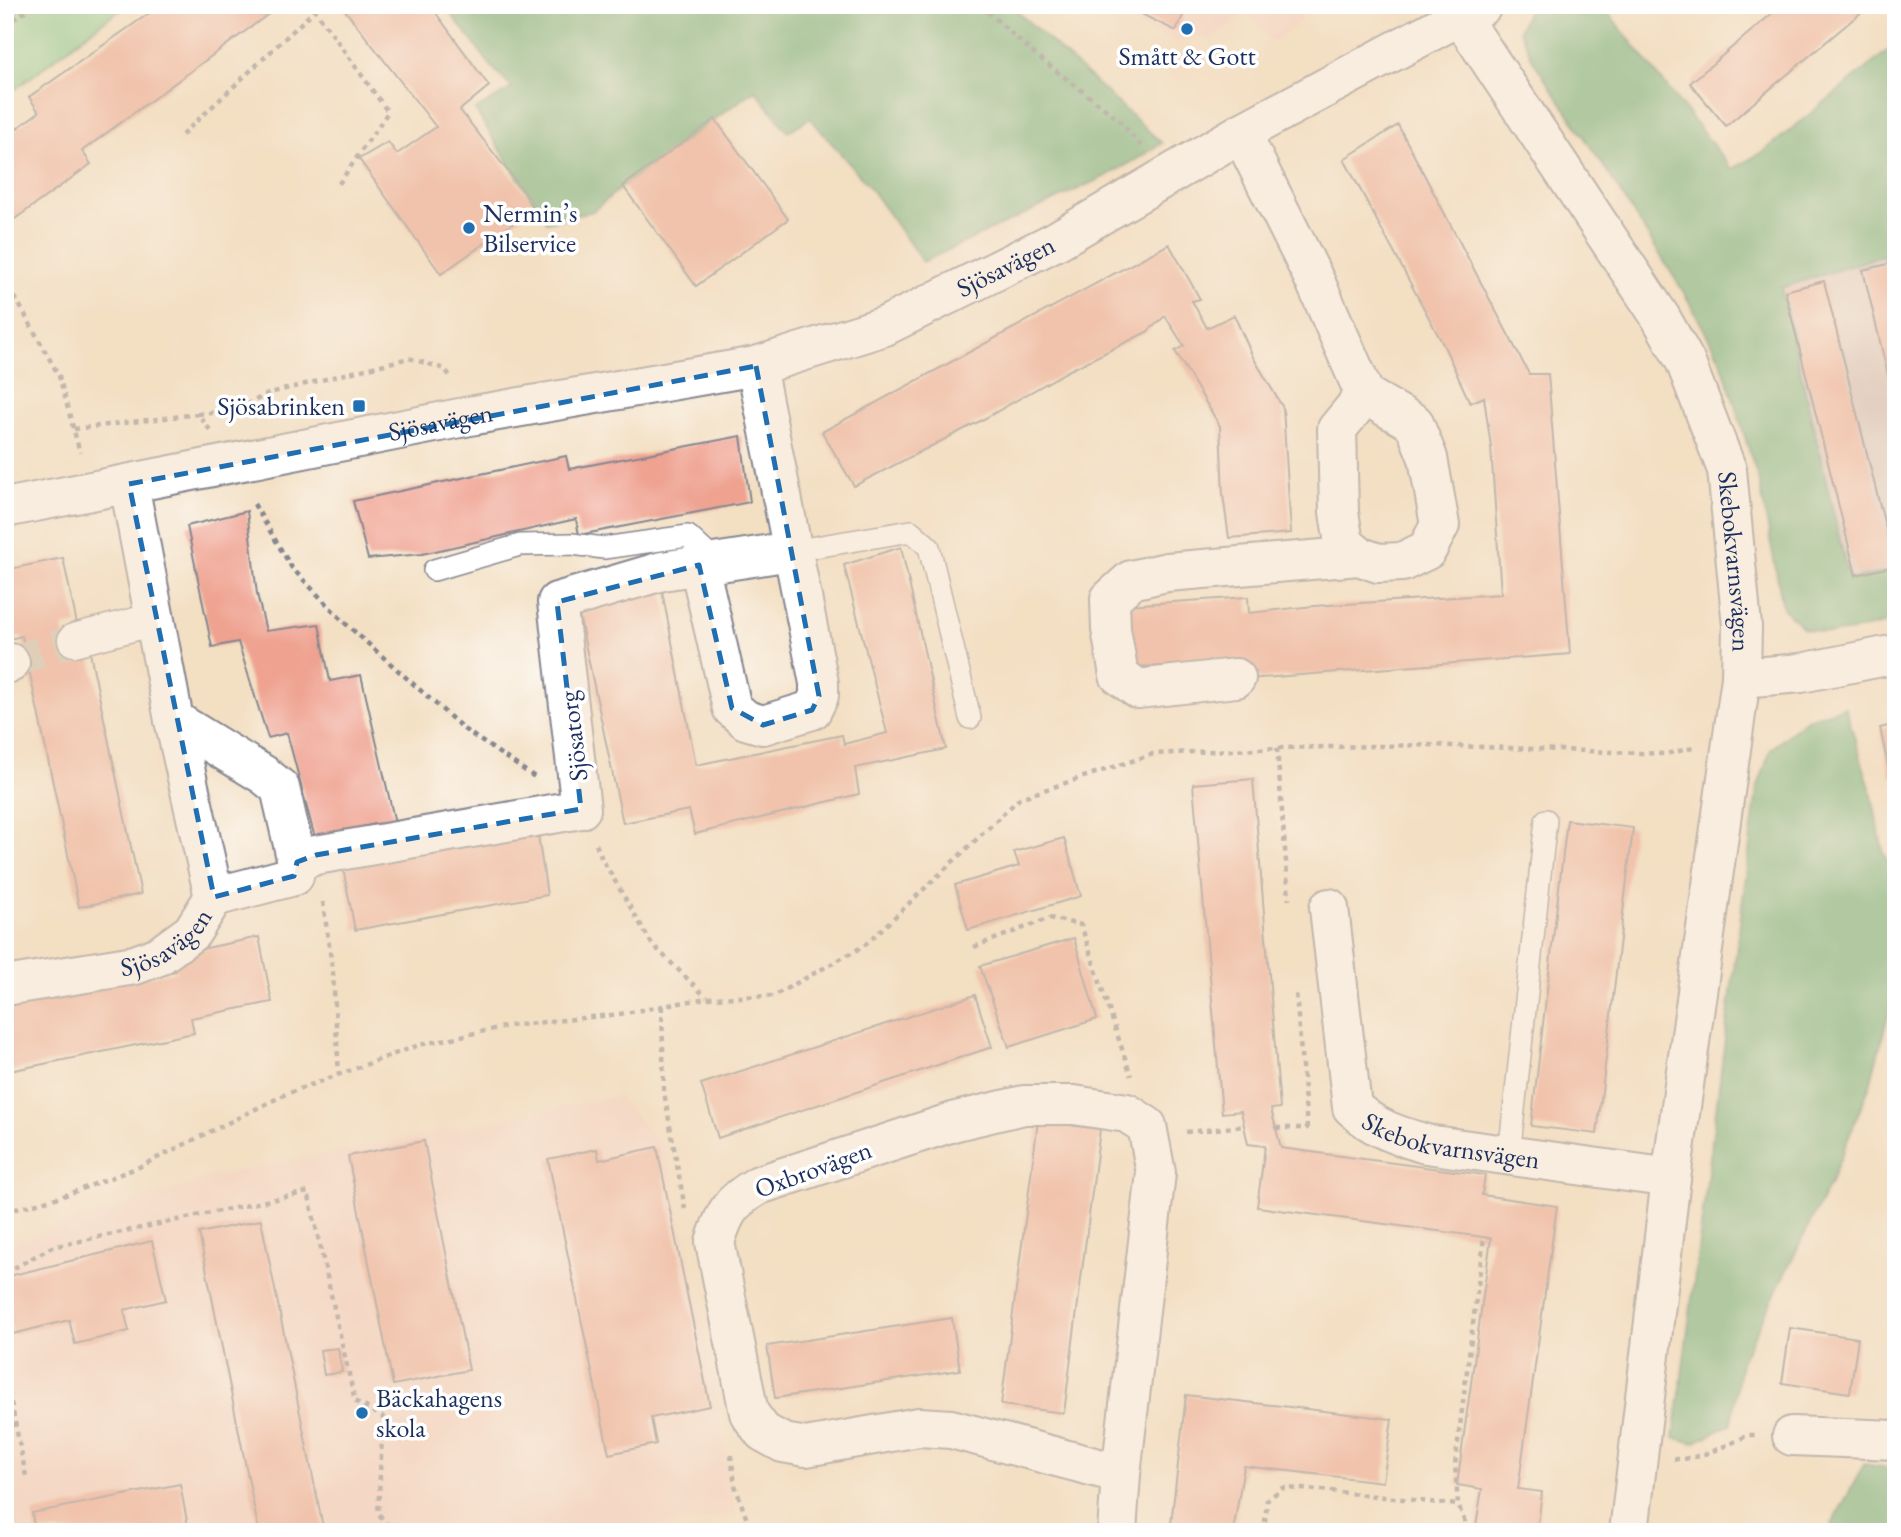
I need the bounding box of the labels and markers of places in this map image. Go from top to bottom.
marker: Smått & Gott [1179,21,1195,37]
place label: Smått & Gott [1118,39,1256,73]
place label: Nermin’s Bilservice [483,196,577,260]
marker: Nermin’s Bilservice [461,220,477,236]
place label: Sjösabrinken [217,389,345,423]
marker: Sjösabrinken [351,398,367,414]
place label: Bäckahagens skola [376,1381,502,1445]
marker: Bäckahagens skola [354,1405,370,1421]

